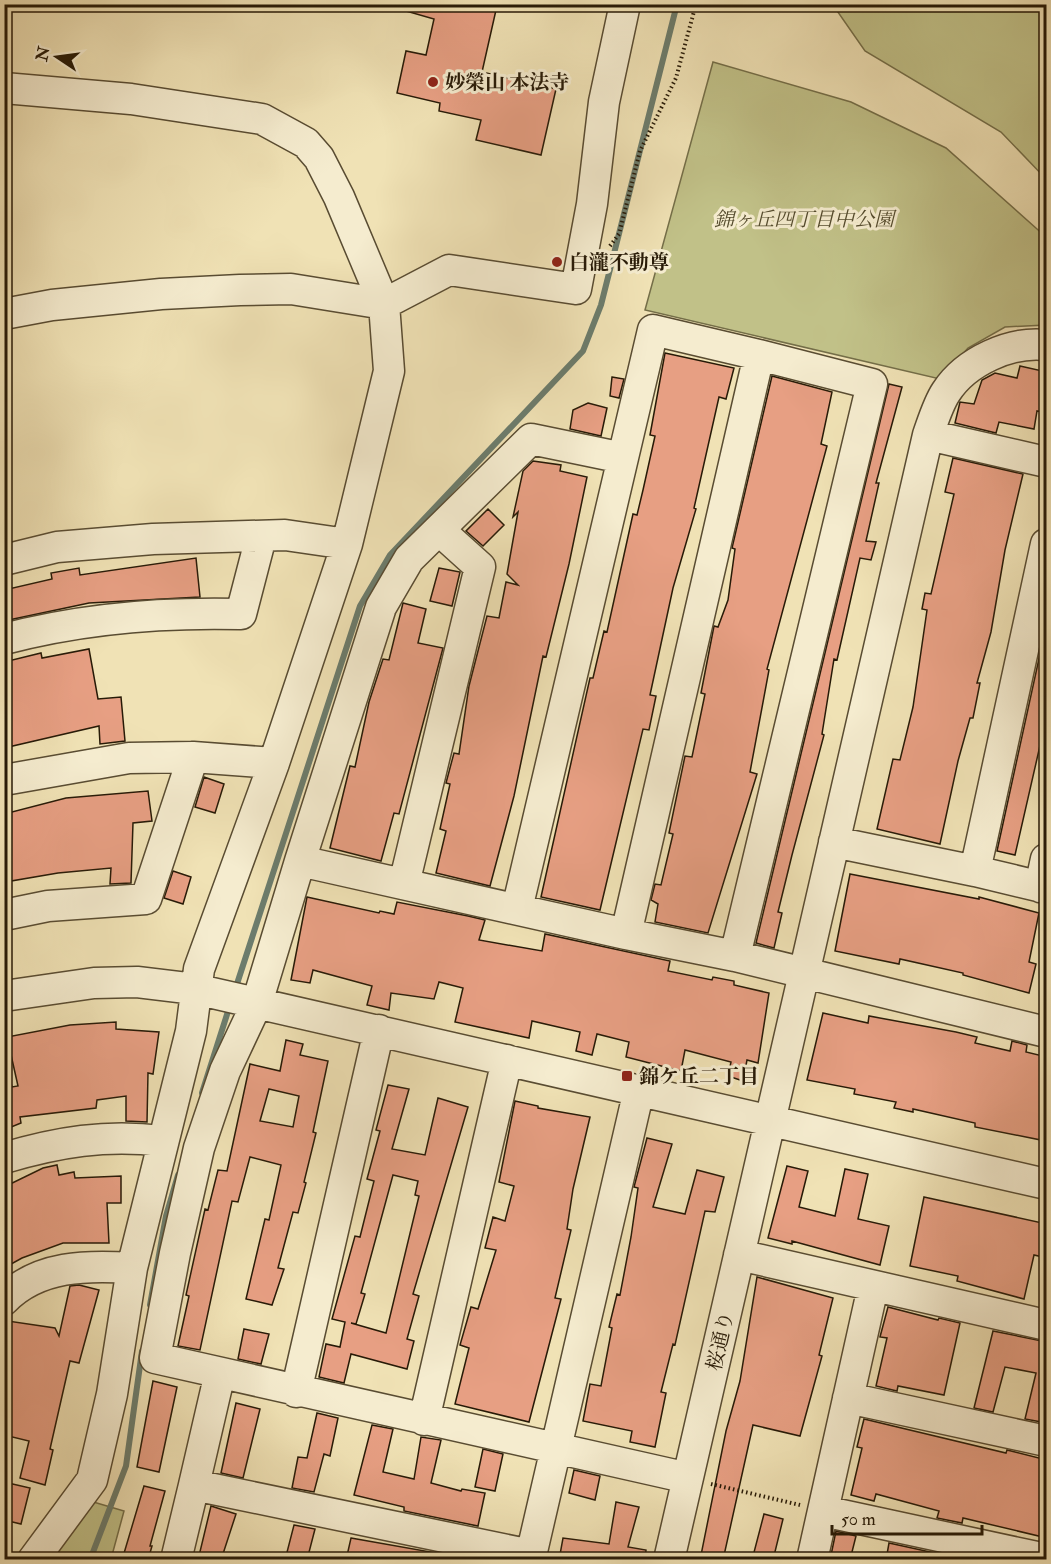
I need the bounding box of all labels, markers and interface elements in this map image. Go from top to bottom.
north arrow [27,27,87,87]
text: N [32,44,55,64]
place label: 妙榮山 本法寺 [445,70,569,95]
marker: 妙榮山 本法寺 [426,75,440,89]
park label: 錦ヶ丘四丁目中公園 [714,207,897,232]
place label: 白瀧不動尊 [569,250,669,275]
marker: 白瀧不動尊 [550,255,564,269]
place label: 錦ケ丘二丁目 [639,1064,759,1089]
marker: 錦ケ丘二丁目 [620,1069,634,1083]
street label: 桜通り [702,1309,739,1373]
scale bar [832,1498,982,1536]
text: 50 m [841,1508,876,1531]

